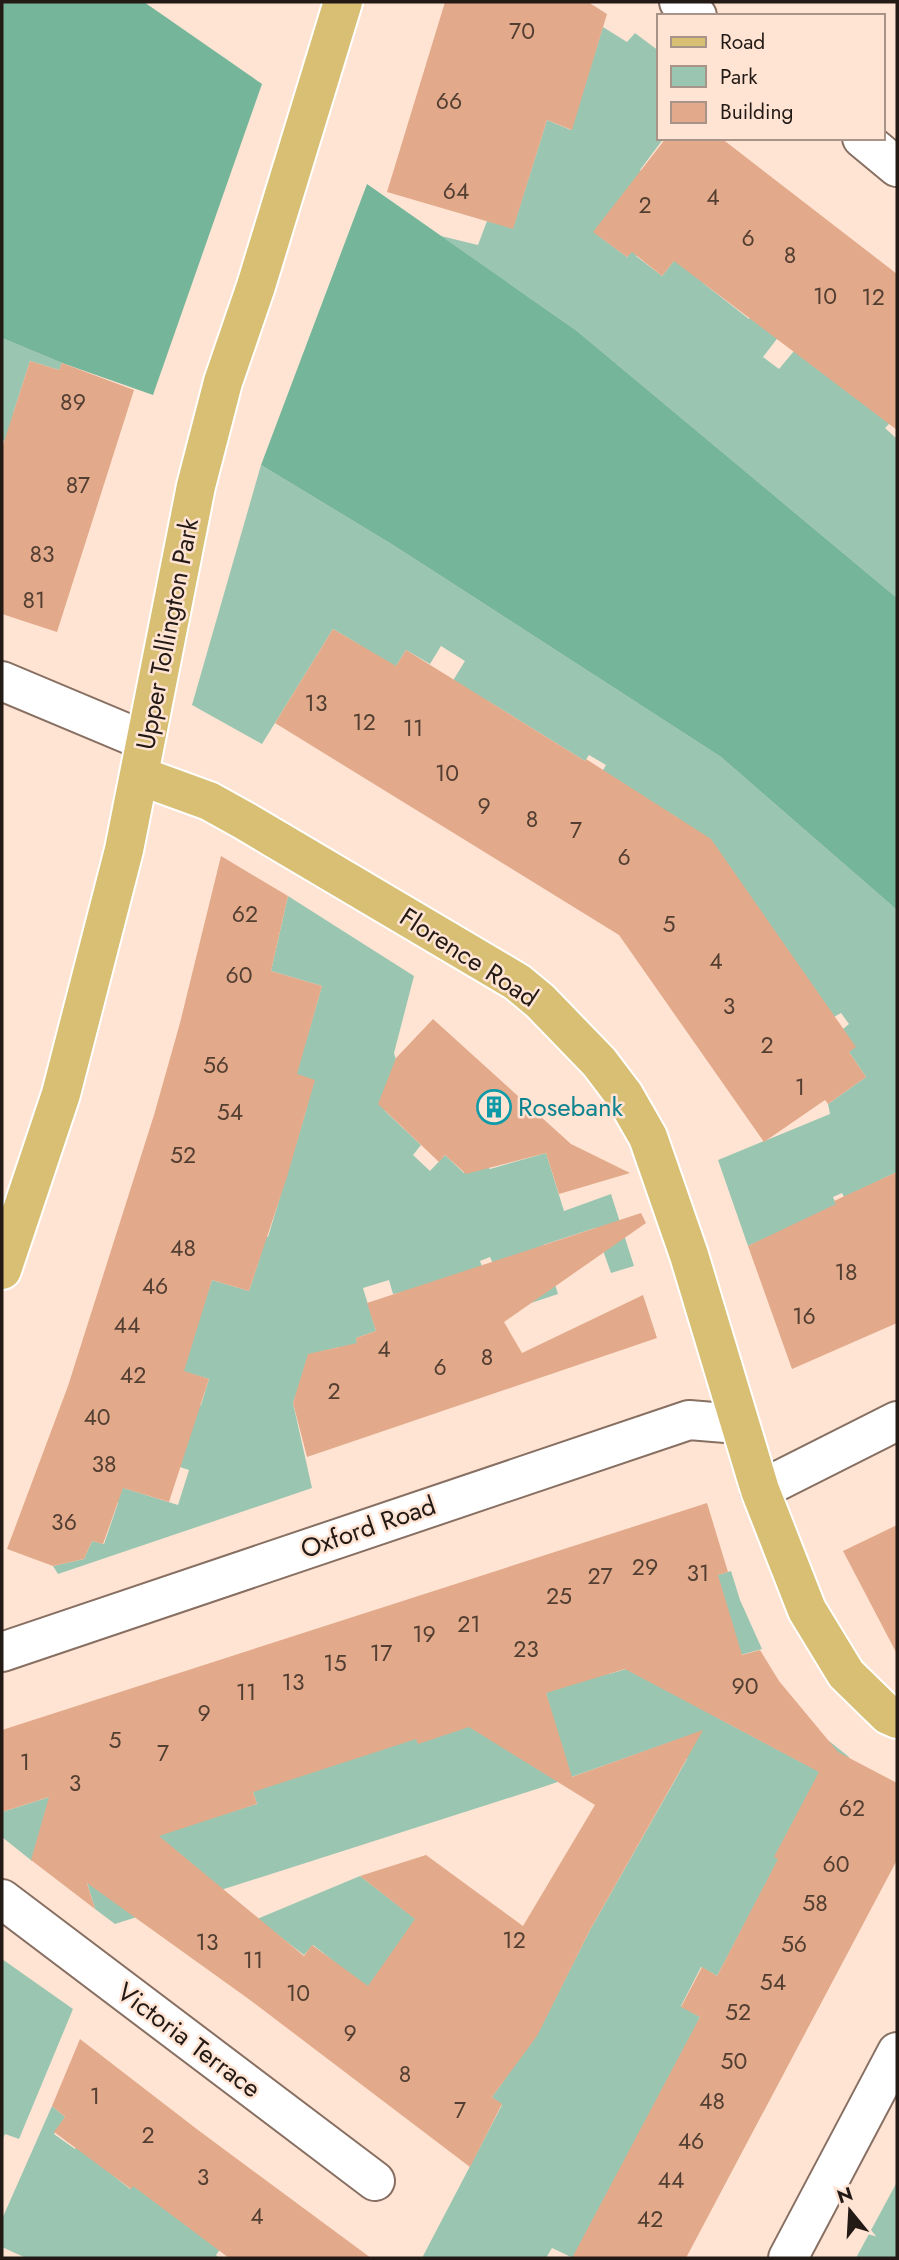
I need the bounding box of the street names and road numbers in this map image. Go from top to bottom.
street label: Upper Tollington Park [126,514,208,753]
street label: Florence Road [392,898,546,1016]
street label: Oxford Road [295,1486,441,1568]
street label: Victoria Terrace [109,1973,269,2107]

